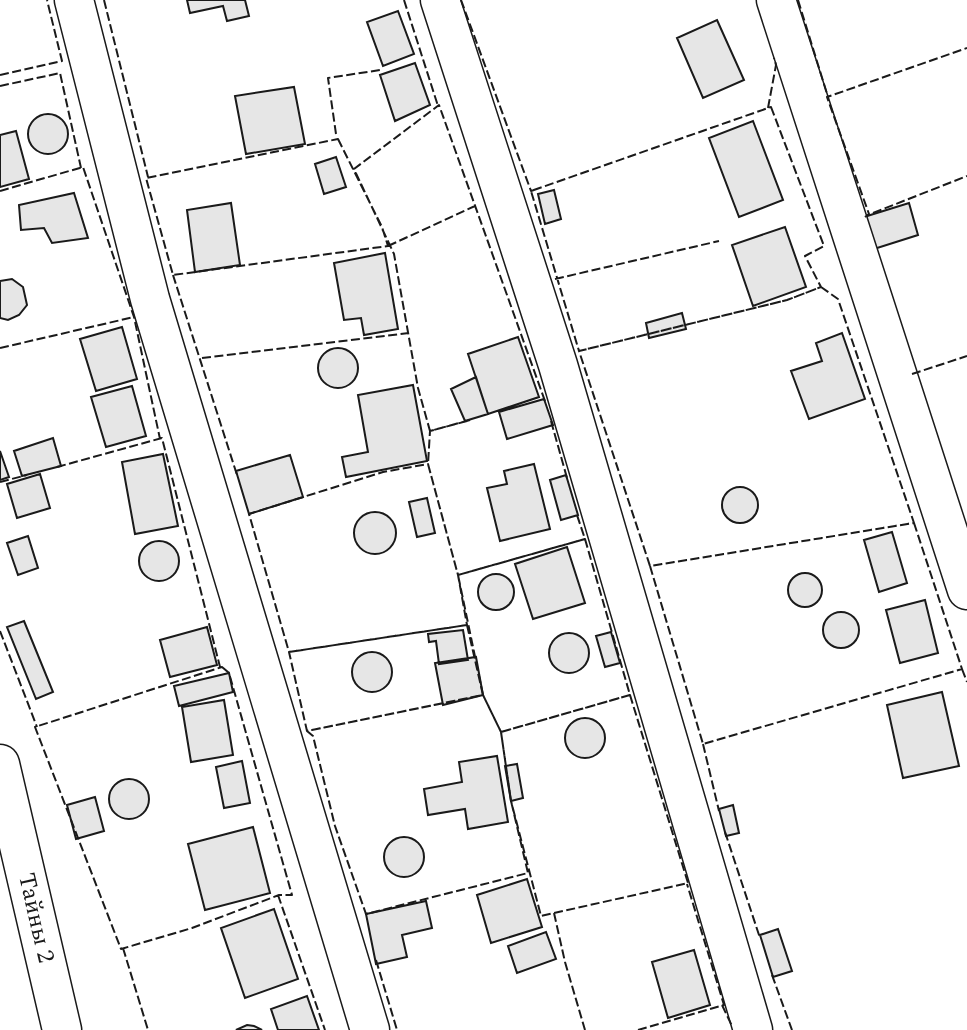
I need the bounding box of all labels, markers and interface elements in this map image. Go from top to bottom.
street label: Тайны 2 [8,869,64,966]

